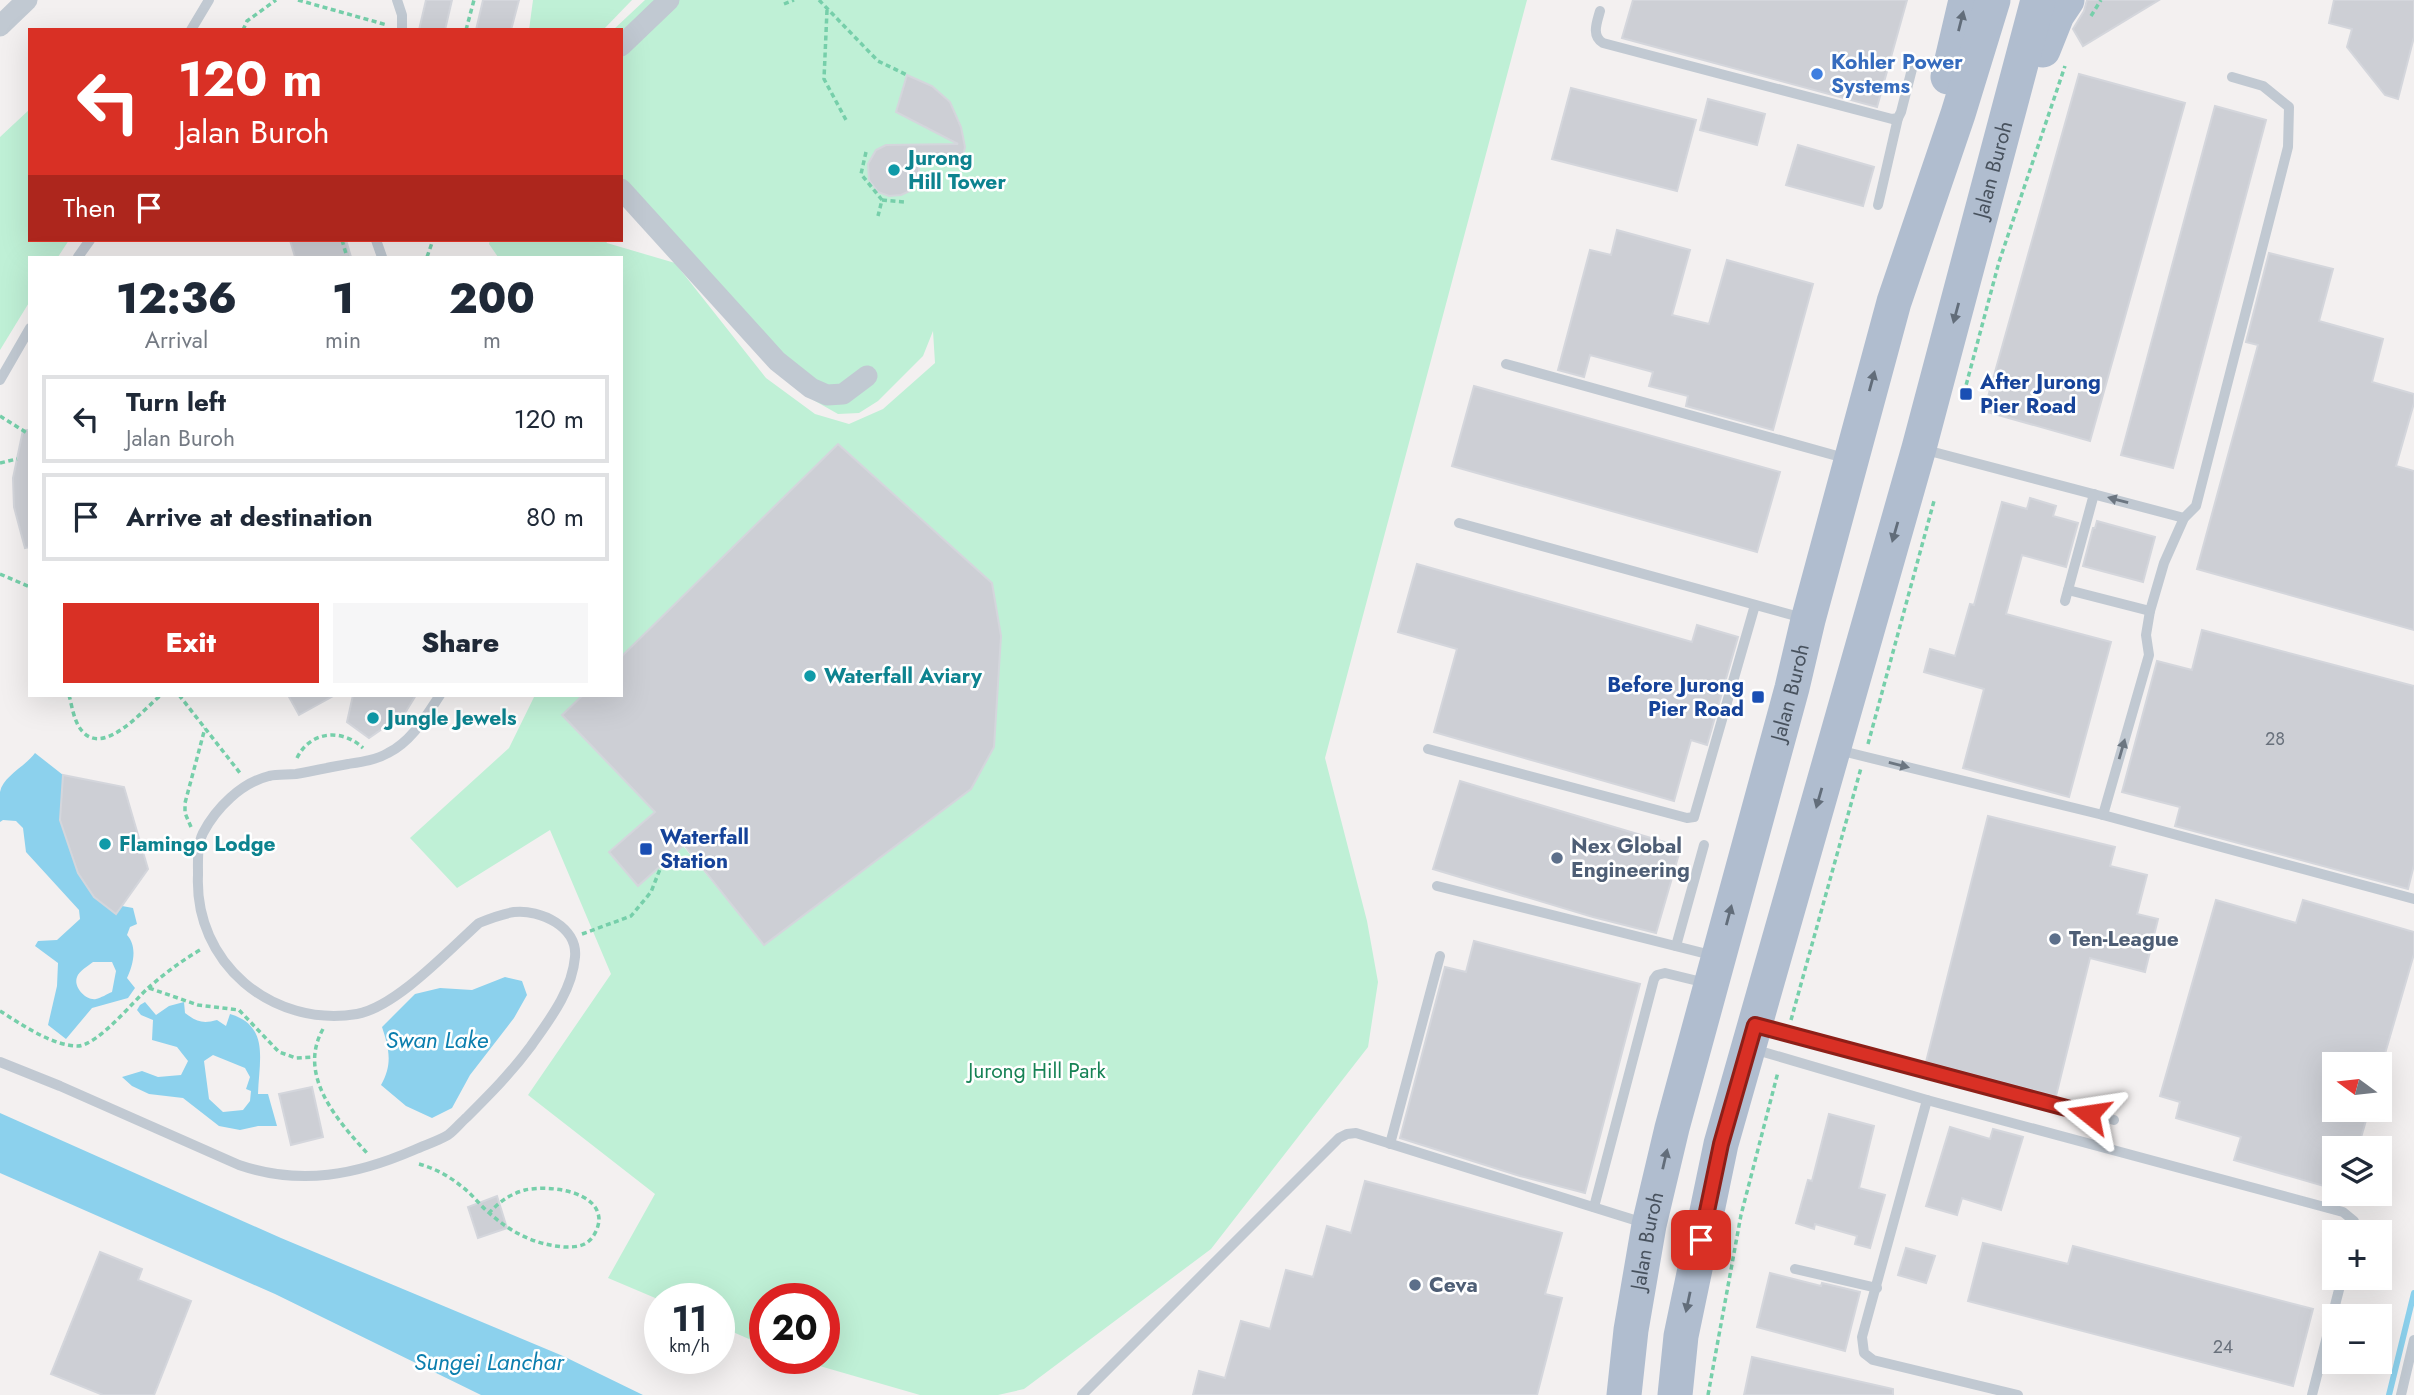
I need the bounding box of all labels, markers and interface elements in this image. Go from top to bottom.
one-way arrow [1956,10,1967,32]
text: 120 m [178,44,322,114]
place label: Kohler Power Systems [1831,47,1963,101]
icon: left [63,56,154,147]
marker: Kohler Power Systems [1809,66,1825,82]
text: Jalan Buroh [178,109,330,155]
street label: Jalan Buroh [1965,118,2020,225]
place label: Jurong Hill Tower [904,143,1006,197]
marker: Jurong Hill Tower [886,162,902,178]
text: Then [63,189,116,227]
icon: arrive [130,189,168,227]
text: 12:36 [116,268,237,329]
text: 1 [332,268,354,329]
text: 200 [449,268,535,329]
one-way arrow [1950,302,1961,324]
text: Arrival [145,323,208,357]
text: min [325,323,361,357]
text: m [483,323,501,357]
place label: After Jurong Pier Road [1979,367,2101,421]
one-way arrow [1868,370,1878,391]
text: Turn left [126,383,226,421]
marker: After Jurong Pier Road [1958,386,1974,402]
icon: left [67,400,105,438]
text: 120 m [514,400,584,438]
text: Jalan Buroh [126,421,235,455]
one-way arrow [2107,495,2128,505]
icon: arrive [67,498,105,536]
text: Arrive at destination [126,498,373,536]
text: 80 m [526,498,584,536]
one-way arrow [1889,522,1899,543]
button: Exit [63,603,319,683]
button: Share [333,603,588,683]
street label: Jalan Buroh [1762,641,1817,747]
place label: Waterfall Aviary [824,661,983,691]
marker: Waterfall Aviary [802,668,818,684]
place label: Before Jurong Pier Road [1607,670,1744,724]
marker: Before Jurong Pier Road [1750,689,1766,705]
place label: Jungle Jewels [383,703,517,733]
marker: Jungle Jewels [365,710,381,726]
house number: 28 [2265,726,2285,752]
one-way arrow [2117,738,2128,760]
one-way arrow [1888,760,1910,771]
one-way arrow [1813,787,1823,808]
place label: Waterfall Station [660,822,749,876]
place label: Flamingo Lodge [119,829,275,859]
place label: Nex Global Engineering [1571,831,1690,885]
marker: Flamingo Lodge [97,836,113,852]
marker: Waterfall Station [638,841,654,857]
marker: Nex Global Engineering [1549,850,1565,866]
one-way arrow [1724,904,1735,926]
place label: Ten-League [2069,924,2179,954]
marker: Ten-League [2047,931,2063,947]
water label: Swan Lake [386,1023,489,1057]
north arrow [2322,1052,2392,1122]
map controls [2322,1052,2392,1374]
park label: Jurong Hill Park [965,1056,1107,1086]
position arrow [2052,1077,2126,1151]
button: layers [2322,1136,2392,1206]
one-way arrow [1660,1148,1671,1170]
street label: Jalan Buroh [1623,1189,1671,1295]
pin [1671,1210,1731,1270]
button: + [2322,1220,2392,1290]
icon: arrive [1682,1221,1720,1259]
place label: Ceva [1429,1270,1478,1300]
marker: Ceva [1407,1277,1423,1293]
speed limit sign: 20 [749,1283,840,1374]
one-way arrow [1683,1291,1694,1313]
text: 11 [672,1294,707,1344]
button: − [2322,1304,2392,1374]
text: km/h [669,1333,710,1359]
house number: 24 [2213,1334,2233,1360]
water label: Sungei Lanchar [414,1345,565,1379]

